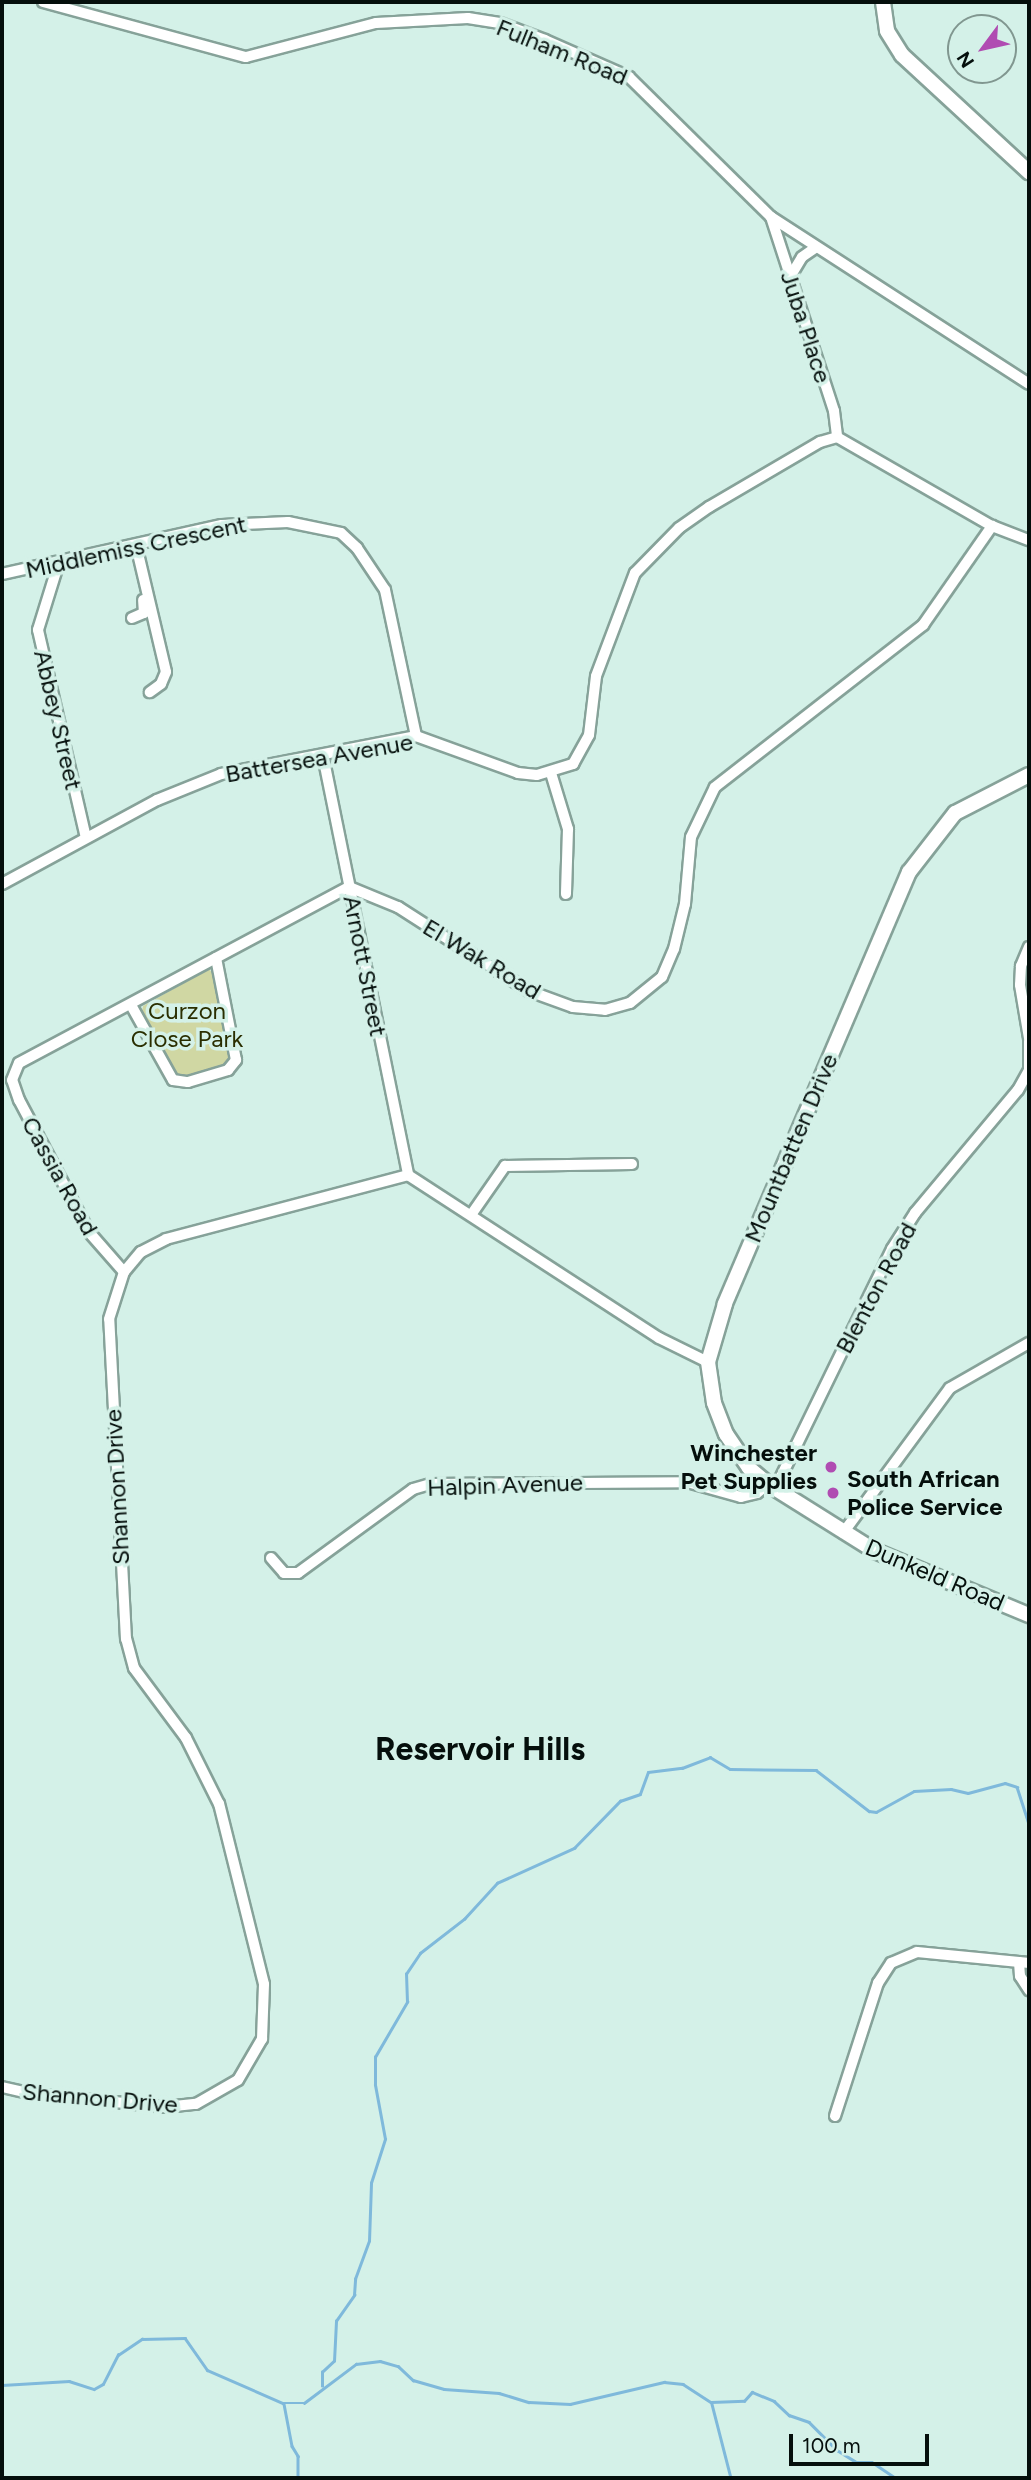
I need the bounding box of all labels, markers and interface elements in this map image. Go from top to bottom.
street label: Fulham Road [492,13,632,91]
north arrow [947,14,1017,84]
text: N [952,47,979,72]
street label: Juba Place [774,268,838,386]
street label: Middlemiss Crescent [23,510,249,584]
street label: Abbey Street [28,647,88,793]
street label: Battersea Avenue [223,727,415,789]
street label: Arnott Street [337,893,393,1039]
street label: El Wak Road [418,913,546,1005]
park label: Curzon Close Park [131,997,243,1053]
street label: Mountbatten Drive [738,1049,844,1247]
street label: Cassia Road [16,1112,104,1240]
street label: Blenton Road [829,1218,923,1358]
street label: Shannon Drive [99,1408,135,1566]
place label: Winchester Pet Supplies [680,1439,817,1495]
marker: Winchester Pet Supplies [823,1459,839,1475]
place label: South African Police Service [847,1465,1002,1521]
street label: Halpin Avenue [427,1468,583,1502]
marker: South African Police Service [825,1485,841,1501]
street label: Dunkeld Road [861,1533,1009,1617]
district label: Reservoir Hills [375,1730,585,1768]
street label: Shannon Drive [21,2077,179,2119]
scale bar [793,2420,933,2464]
text: 100 m [802,2433,861,2458]

